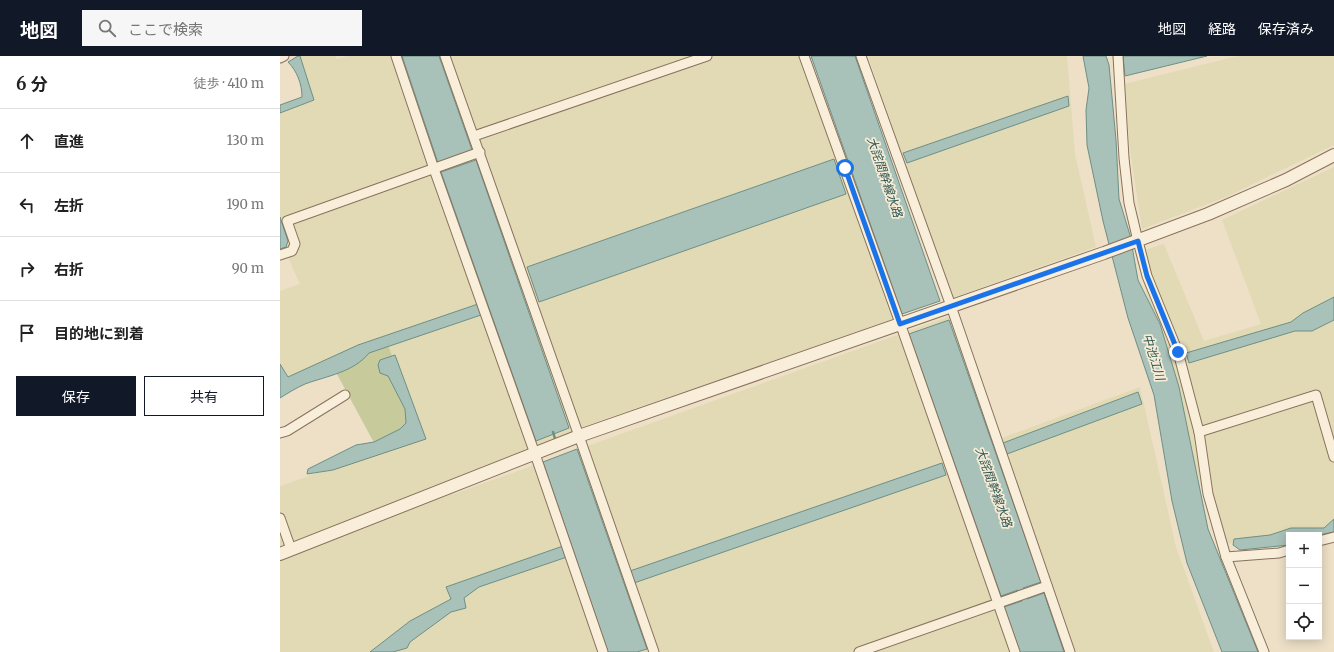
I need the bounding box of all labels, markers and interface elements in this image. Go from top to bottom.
search box [82,10,362,46]
icon: search [96,17,118,39]
text: 地図 [20,18,58,42]
text: ここで検索 [128,20,203,39]
text: 地図 [1158,20,1186,38]
text: 経路 [1208,20,1236,38]
text: 保存済み [1258,20,1314,38]
text: 6 分 [16,73,47,95]
text: 徒歩 · 410 m [194,75,264,92]
icon: ahead [16,130,38,152]
text: 直進 [54,132,84,151]
text: 130 m [227,132,264,149]
water label: 大詫間幹線水路 [864,135,906,220]
route start [836,159,854,177]
icon: left [16,194,38,216]
text: 左折 [54,196,84,215]
text: 190 m [227,196,264,213]
icon: right [16,258,38,280]
text: 右折 [54,260,84,279]
text: 90 m [232,260,264,277]
icon: arrive [16,322,38,344]
text: 目的地に到着 [54,324,144,343]
water label: 中池江川 [1140,332,1169,384]
route end [1169,343,1187,361]
button: 保存 [16,376,136,416]
button: 共有 [144,376,264,416]
water label: 大詫間幹線水路 [973,445,1016,530]
map controls [1286,532,1322,640]
button: + [1286,532,1322,568]
button: − [1286,568,1322,604]
button: locate [1286,604,1322,640]

